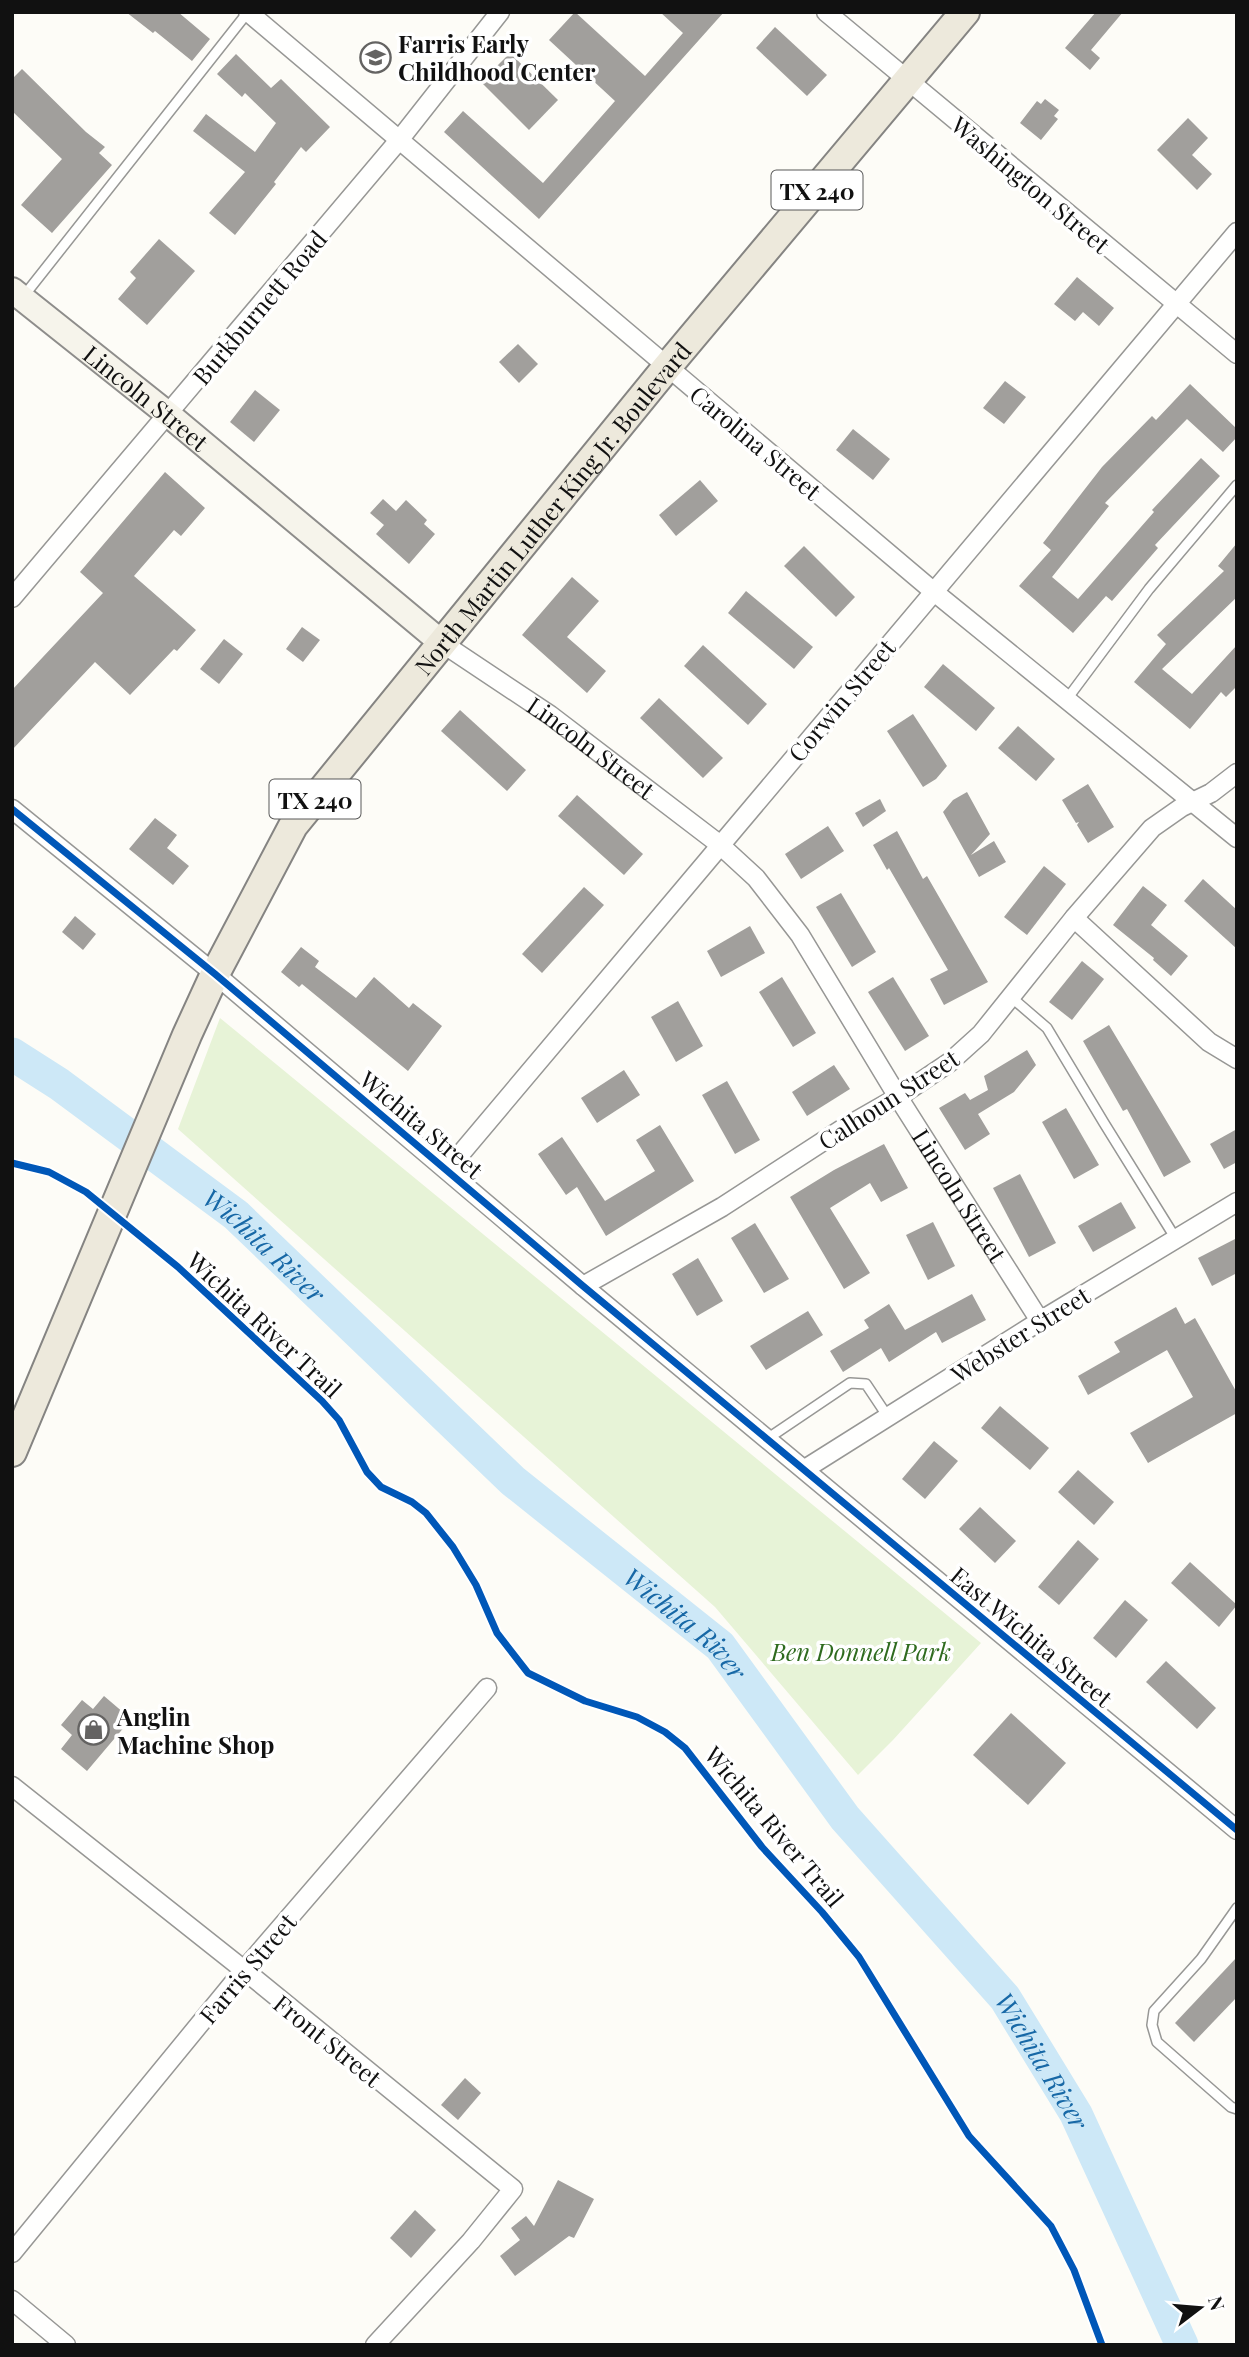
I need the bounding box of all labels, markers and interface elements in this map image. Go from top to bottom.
place label: Farris Early Childhood Center [398,27,596,87]
school or university icon: Farris Early Childhood Center [358,40,392,74]
street label: Washington Street [944,108,1117,260]
road number: TX 240 [772,170,862,210]
street label: Burkburnett Road [185,223,333,391]
street label: North Martin Luther King Jr. Boulevard [407,335,698,681]
street label: Lincoln Street [77,337,216,458]
street label: Carolina Street [684,378,829,507]
street label: Corwin Street [780,632,902,768]
street label: Lincoln Street [521,689,662,806]
road number: TX 240 [270,779,360,818]
street label: Calhoun Street [812,1041,965,1156]
street label: Wichita Street [353,1062,491,1185]
street label: Lincoln Street [906,1122,1015,1268]
water label: Wichita River [196,1179,334,1310]
street label: Wichita River Trail [180,1243,349,1404]
street label: Webster Street [944,1278,1096,1390]
water label: Wichita River [617,1559,756,1687]
street label: East Wichita Street [944,1559,1120,1714]
park label: Ben Donnell Park [770,1635,951,1667]
place label: Anglin Machine Shop [116,1700,274,1760]
shop icon: Anglin Machine Shop [77,1713,111,1747]
street label: Wichita River Trail [698,1738,852,1913]
street label: Farris Street [191,1906,303,2030]
water label: Wichita River [988,1985,1098,2135]
street label: Front Street [267,1987,389,2094]
north arrow [1165,2273,1235,2343]
text: N [1203,2293,1232,2313]

